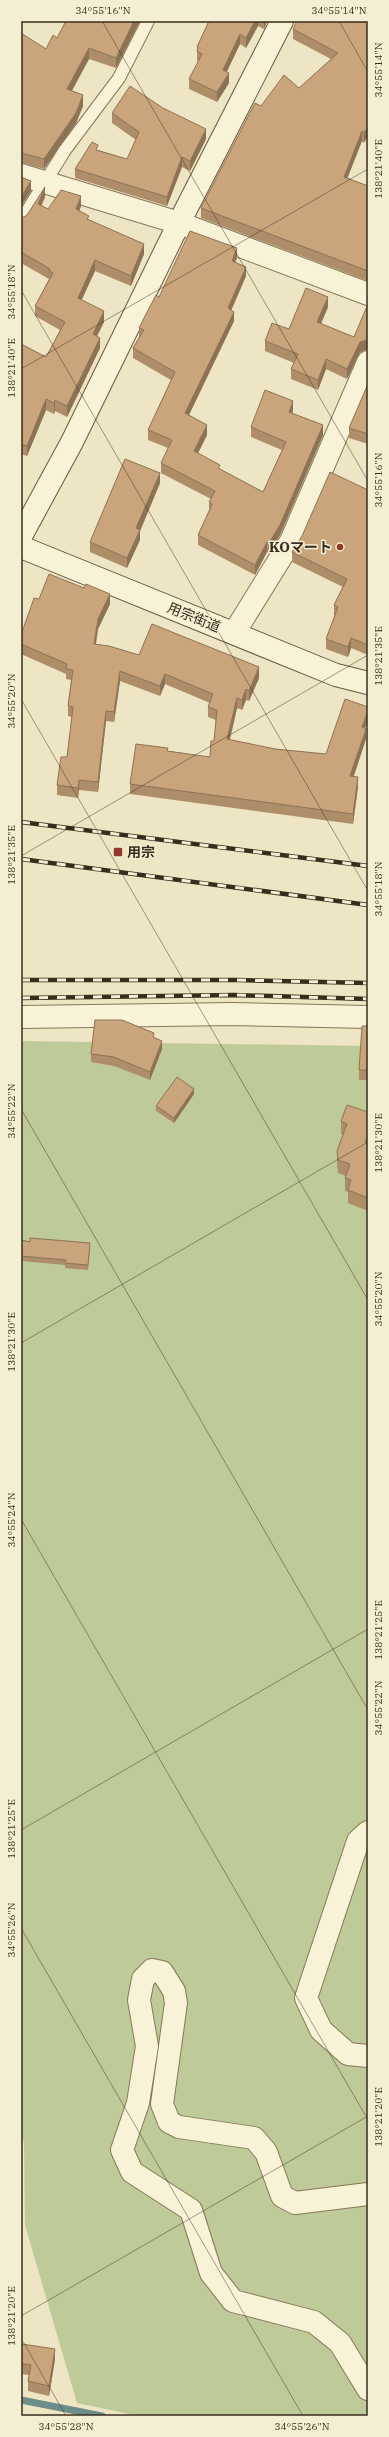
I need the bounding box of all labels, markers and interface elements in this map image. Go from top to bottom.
text: 34°55'16"N [76,4,131,17]
text: 34°55'14"N [312,4,367,17]
text: 34°55'14"N [372,42,385,98]
text: 138°21'40"E [372,139,385,199]
text: 34°55'18"N [5,264,18,320]
text: 138°21'40"E [5,338,18,398]
text: 34°55'16"N [372,452,385,508]
place label: KOマート [269,538,332,556]
marker: KOマート [335,542,345,552]
street label: 用宗街道 [165,598,223,636]
text: 138°21'35"E [372,626,385,686]
text: 34°55'20"N [5,673,18,729]
text: 138°21'35"E [5,825,18,885]
place label: 用宗 [127,843,155,861]
marker: 用宗 [112,846,124,858]
text: 34°55'18"N [372,861,385,917]
text: 34°55'22"N [5,1083,18,1139]
text: 138°21'30"E [372,1113,385,1173]
text: 34°55'20"N [372,1271,385,1327]
text: 138°21'30"E [5,1312,18,1372]
text: 34°55'24"N [5,1492,18,1548]
text: 138°21'25"E [372,1600,385,1660]
text: 34°55'22"N [372,1680,385,1736]
text: 138°21'25"E [5,1799,18,1859]
text: 34°55'26"N [5,1902,18,1958]
text: 138°21'20"E [372,2087,385,2147]
text: 138°21'20"E [5,2286,18,2346]
text: 34°55'28"N [39,2420,94,2433]
text: 34°55'26"N [275,2420,330,2433]

